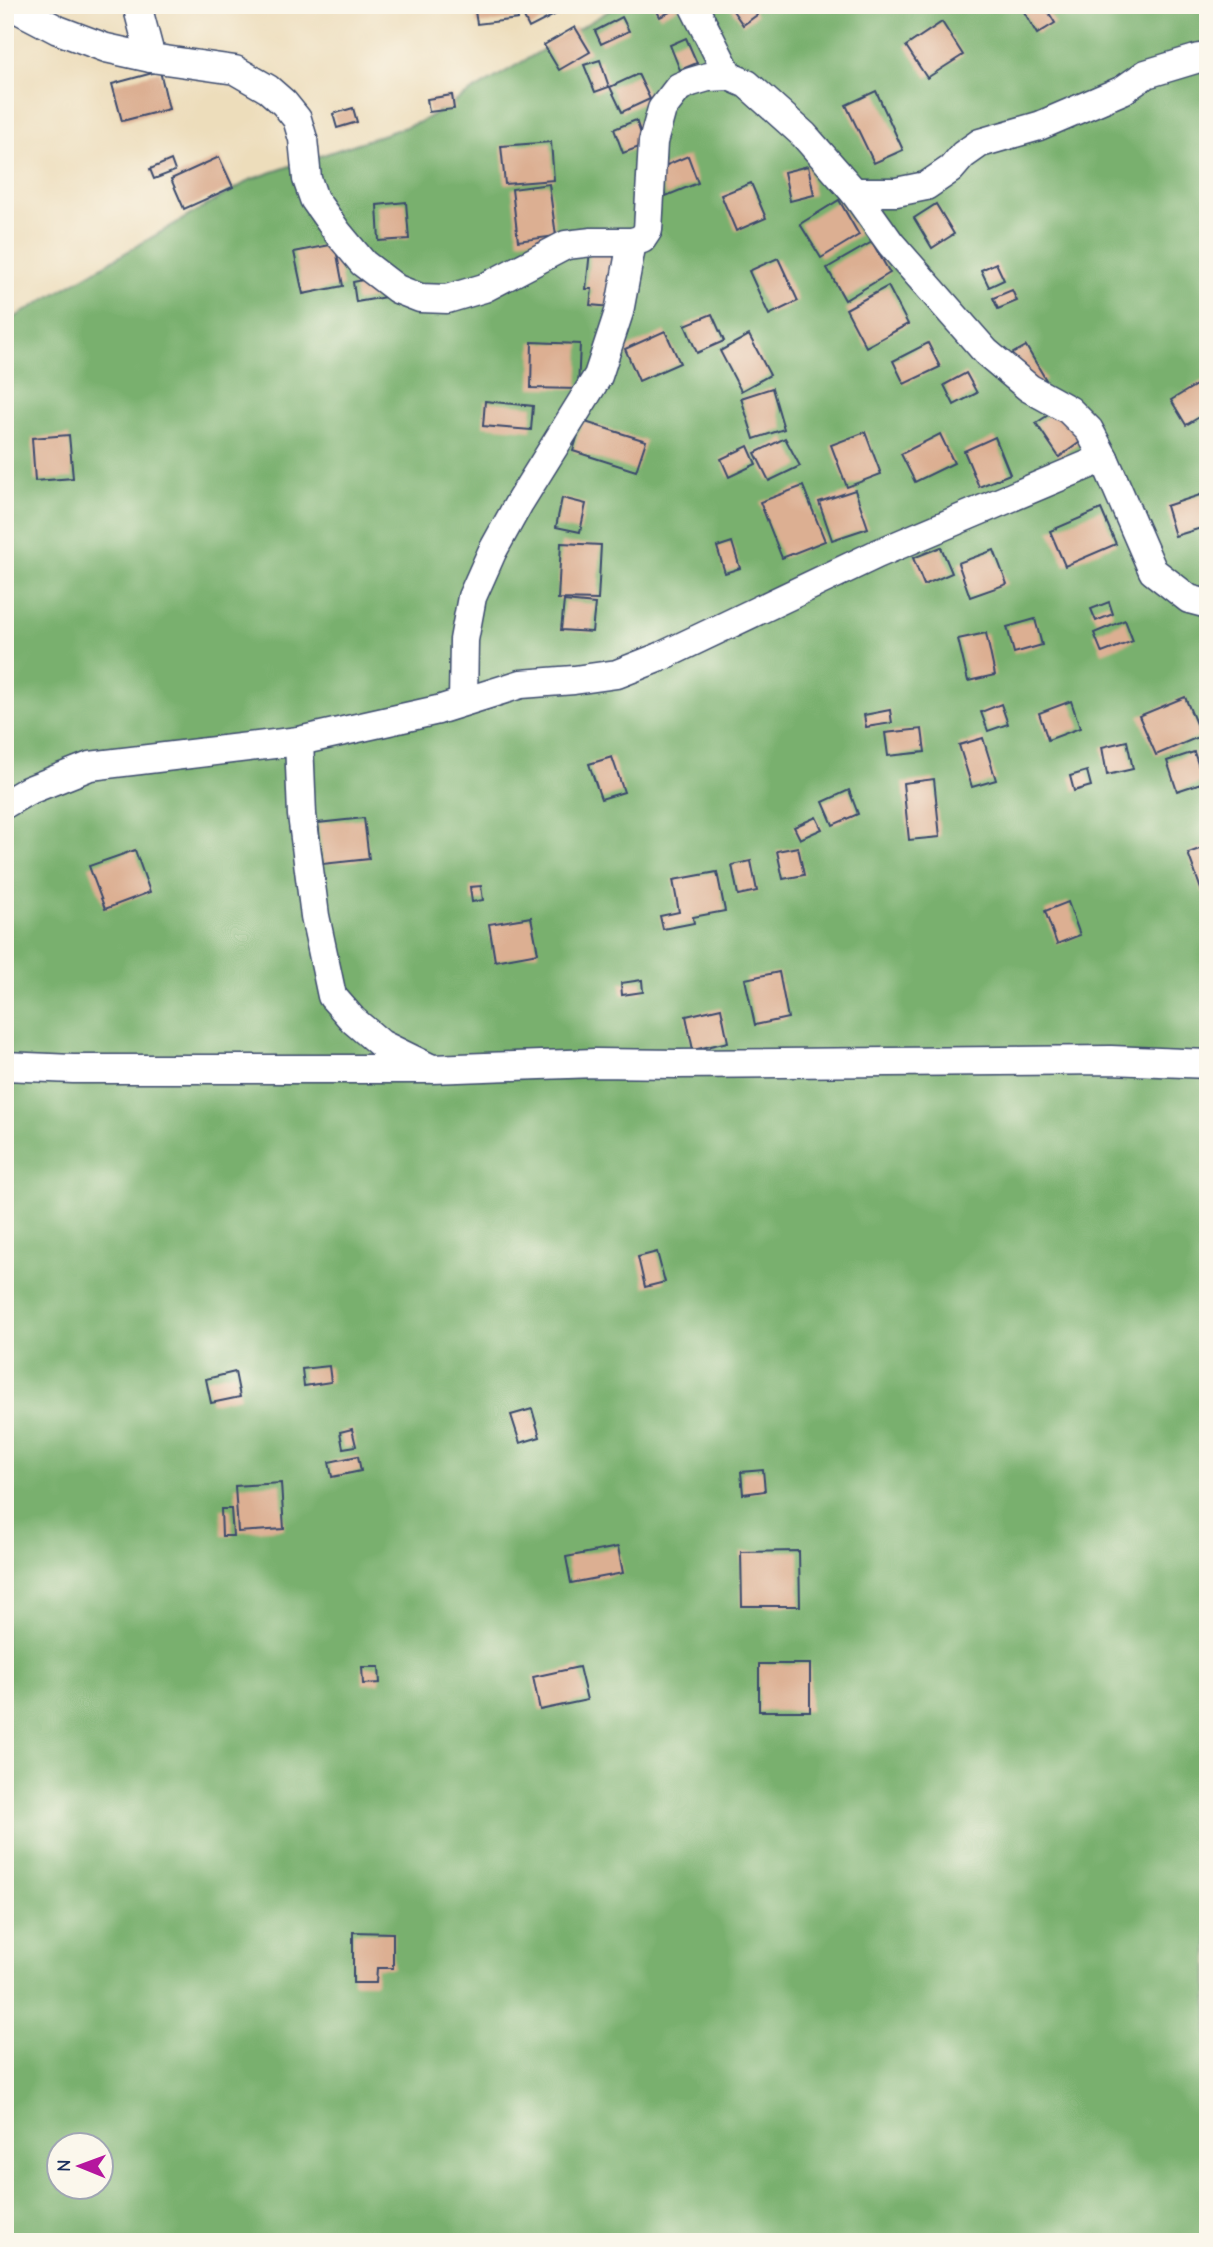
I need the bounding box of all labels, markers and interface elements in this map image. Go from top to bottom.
north arrow [46,2132,116,2202]
text: N [53,2159,75,2172]

